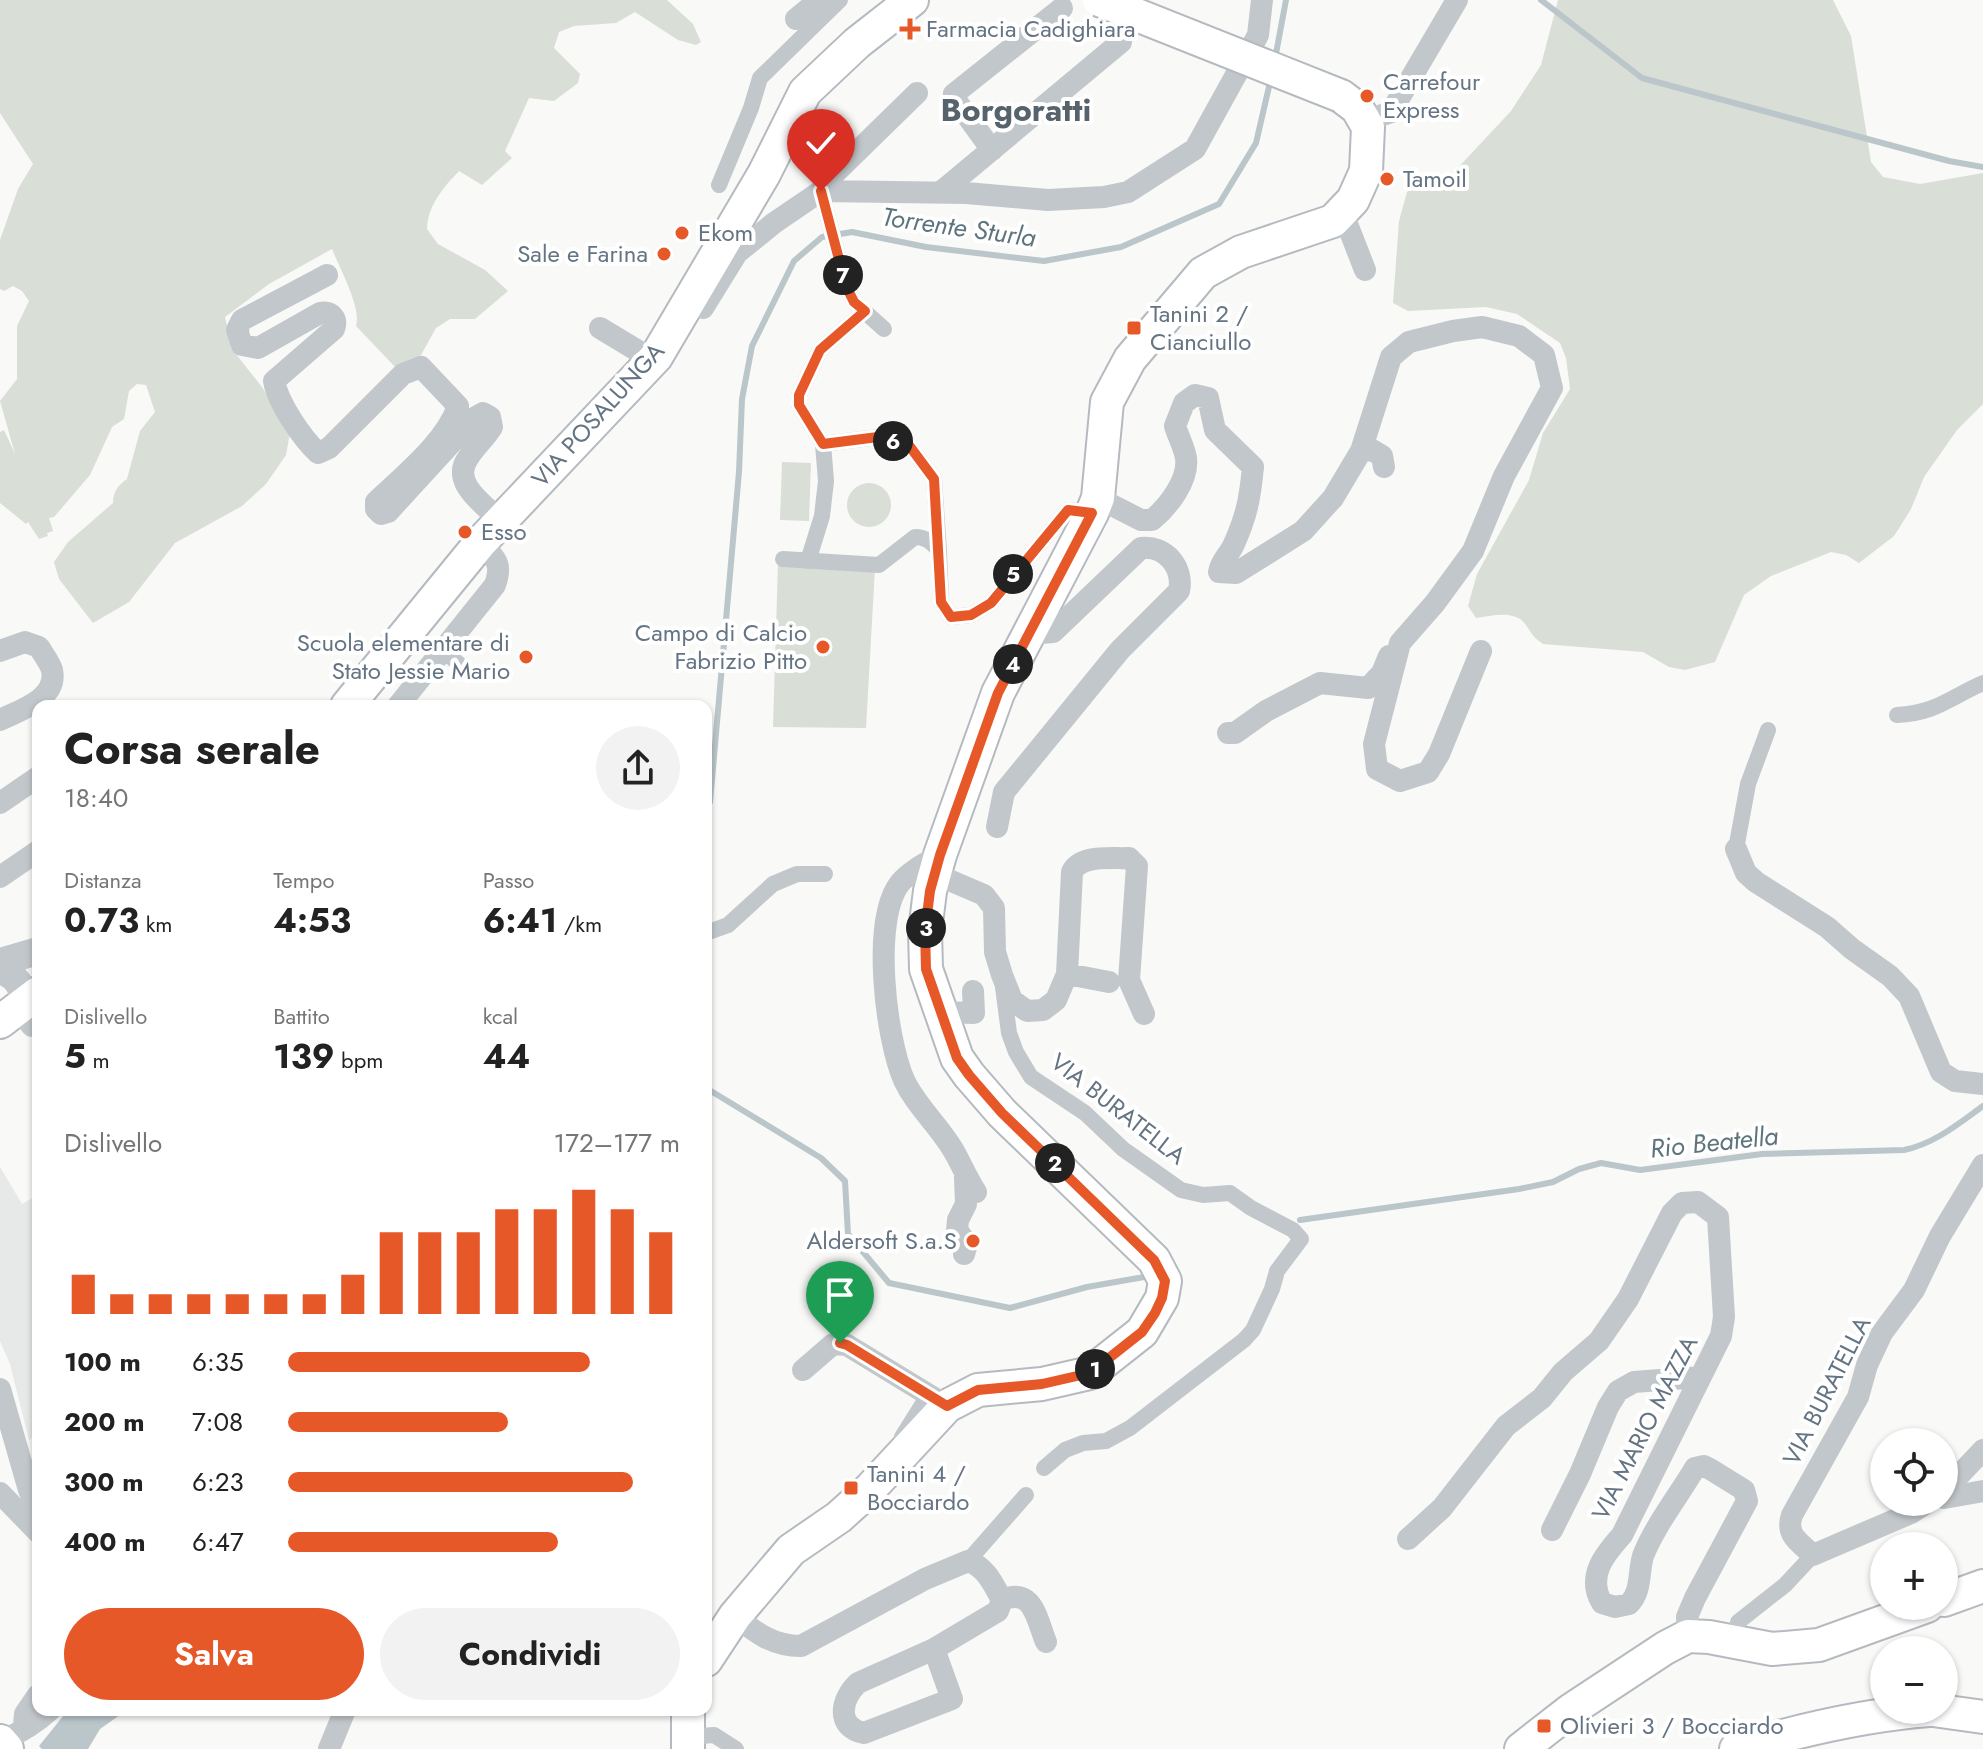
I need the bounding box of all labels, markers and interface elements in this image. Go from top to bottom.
place label: Farmacia Cadighiara [926,11,1136,46]
marker: Farmacia Cadighiara [901,20,919,38]
place label: Carrefour Express [1383,64,1481,127]
district label: Borgoratti [941,87,1091,133]
marker: Carrefour Express [1358,87,1376,105]
pin [787,109,855,191]
icon: check [799,121,843,165]
place label: Tamoil [1403,161,1467,196]
marker: Tamoil [1378,170,1396,188]
water label: Torrente Sturla [880,197,1039,257]
place label: Ekom [698,215,753,250]
marker: Ekom [673,224,691,242]
place label: Sale e Farina [517,236,648,271]
marker: Sale e Farina [655,245,673,263]
pin: 7 [823,255,863,295]
text: 7 [836,259,850,291]
place label: Tanini 2 / Cianciullo [1150,296,1251,359]
marker: Tanini 2 / Cianciullo [1125,319,1143,337]
street label: VIA POSALUNGA [523,334,672,495]
pin: 6 [873,421,913,461]
text: 6 [886,425,900,457]
place label: Esso [481,514,527,549]
marker: Esso [456,523,474,541]
pin: 5 [993,554,1033,594]
text: 5 [1006,558,1020,590]
place label: Campo di Calcio Fabrizio Pitto [635,615,807,678]
place label: Scuola elementare di Stato Jessie Mario [297,625,510,688]
marker: Campo di Calcio Fabrizio Pitto [814,638,832,656]
pin: 4 [993,644,1033,684]
marker: Scuola elementare di Stato Jessie Mario [517,648,535,666]
text: 4 [1005,648,1021,680]
text: Corsa serale [64,717,320,781]
button: share [596,726,680,810]
text: 18:40 [64,779,128,817]
text: Distanza [64,864,142,896]
text: Tempo [273,864,334,896]
text: Passo [483,864,534,896]
text: 0.73 [64,896,139,945]
text: 4:53 [273,896,351,945]
text: 6:41 [483,896,557,945]
text: km [139,908,173,940]
text: /km [557,908,602,940]
pin: 3 [906,908,946,948]
text: 3 [919,912,933,944]
text: Dislivello [64,1000,147,1032]
text: Battito [273,1000,330,1032]
text: kcal [483,1000,518,1032]
text: 5 [64,1032,86,1081]
text: 139 [273,1032,335,1081]
text: 44 [483,1032,530,1081]
text: m [86,1044,110,1076]
text: bpm [335,1044,383,1076]
street label: VIA BURATELLA [1043,1045,1194,1173]
water label: Rio Beatella [1648,1116,1781,1168]
text: Dislivello [64,1124,162,1162]
text: 172–177 m [554,1124,680,1162]
pin: 2 [1035,1143,1075,1183]
text: 2 [1048,1147,1062,1179]
place label: Aldersoft S.a.S [807,1223,957,1258]
marker: Aldersoft S.a.S [964,1232,982,1250]
pin [806,1261,874,1343]
icon: arrive [818,1273,862,1317]
street label: VIA BURATELLA [1774,1310,1879,1471]
street label: VIA MARIO MAZZA [1583,1329,1706,1526]
text: 100 m [64,1343,141,1381]
text: 6:35 [192,1343,244,1381]
pin: 1 [1075,1349,1115,1389]
text: 1 [1089,1353,1101,1385]
text: 200 m [64,1403,145,1441]
text: 7:08 [192,1403,243,1441]
map controls [1870,1428,1958,1724]
button: locate [1870,1428,1958,1516]
place label: Tanini 4 / Bocciardo [867,1456,969,1519]
text: 300 m [64,1463,144,1501]
text: 6:23 [192,1463,244,1501]
marker: Tanini 4 / Bocciardo [842,1479,860,1497]
text: 400 m [64,1523,146,1561]
text: 6:47 [192,1523,244,1561]
button: + [1870,1532,1958,1620]
button: Salva [64,1608,364,1700]
button: Condividi [380,1608,680,1700]
button: − [1870,1636,1958,1724]
place label: Olivieri 3 / Bocciardo [1560,1708,1784,1743]
marker: Olivieri 3 / Bocciardo [1535,1717,1553,1735]

